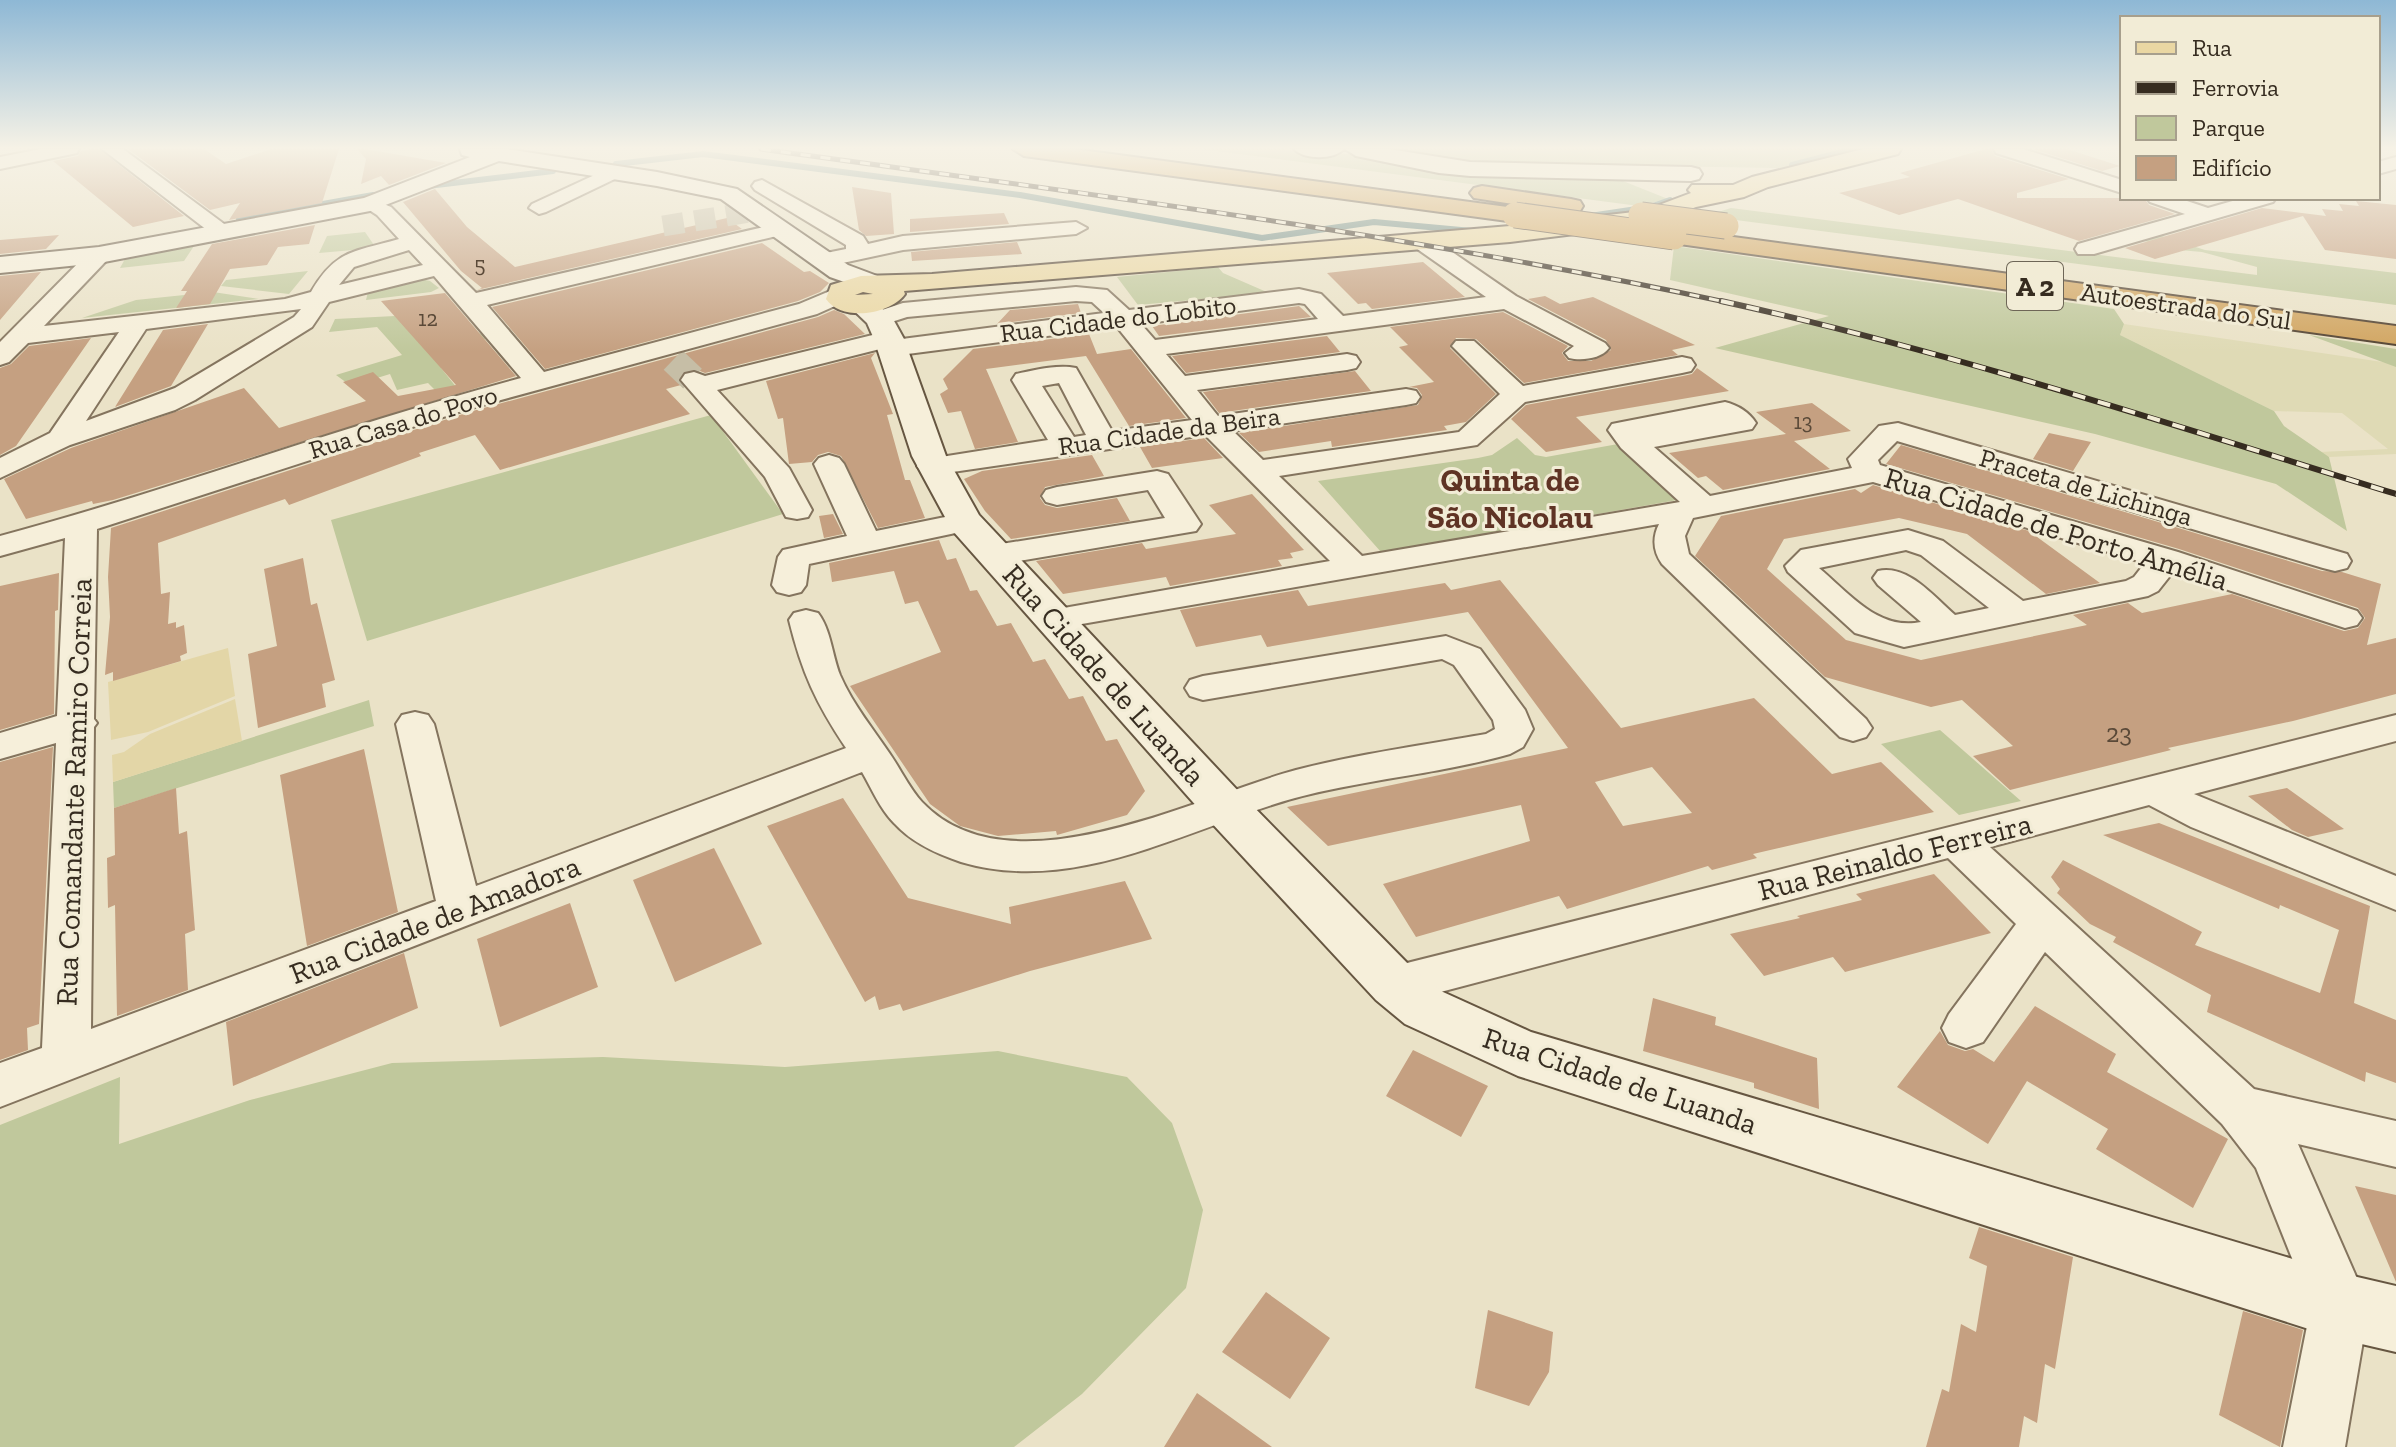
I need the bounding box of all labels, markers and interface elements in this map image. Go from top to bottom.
legend [2120,16,2380,200]
text: Rua [2192,33,2232,62]
text: Ferrovia [2192,73,2279,102]
text: Parque [2192,113,2265,142]
text: Edifício [2192,153,2272,182]
house number: 5 [474,251,486,278]
road number: A 2 [2007,262,2063,310]
street label: Autoestrada do Sul [2079,275,2293,337]
street label: Rua Cidade do Lobito [998,289,1238,349]
house number: 12 [418,305,438,332]
street label: Rua Casa do Povo [305,378,501,466]
street label: Rua Cidade da Beira [1056,400,1282,462]
house number: 13 [1793,408,1813,435]
street label: Praceta de Lichinga [1976,441,2197,533]
street label: Rua Cidade de Porto Amélia [1880,460,2232,598]
district label: Quinta de São Nicolau [1427,461,1593,536]
street label: Rua Cidade de Luanda [995,557,1213,793]
street label: Rua Comandante Ramiro Correia [49,577,99,1007]
house number: 23 [2106,717,2132,749]
street label: Rua Reinaldo Ferreira [1754,806,2036,908]
street label: Rua Cidade de Amadora [285,848,585,992]
street label: Rua Cidade de Luanda [1479,1020,1761,1142]

